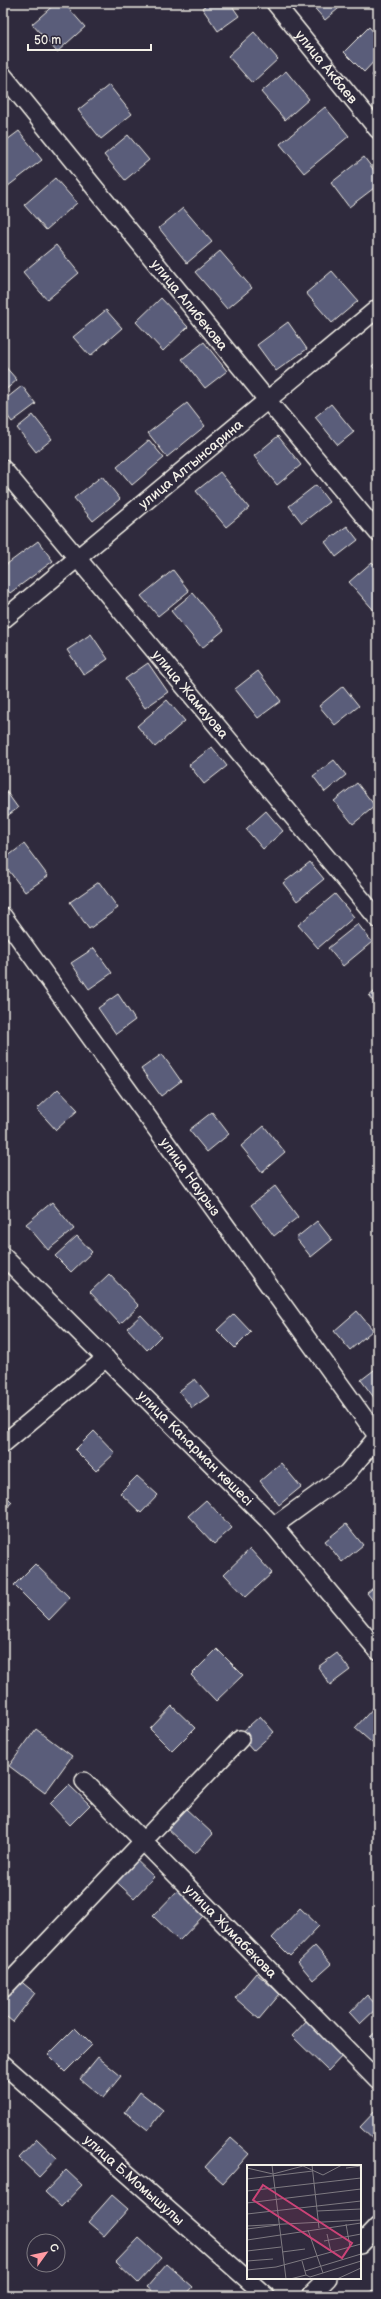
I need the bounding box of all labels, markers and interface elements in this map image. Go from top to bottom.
scale bar [28,26,151,52]
street label: улица Акбаев [292,27,362,107]
text: 50 m [34,33,61,48]
street label: улица Алибекова [148,256,232,354]
street label: улица Алтынсарина [135,415,247,512]
street label: улица Жамауова [149,646,233,742]
street label: улица Наурыз [157,1134,225,1219]
street label: улица Каһарман көшесі [134,1387,257,1509]
street label: улица Жумабекова [181,1881,281,1982]
street label: улица Б.Момышулы [80,2131,188,2229]
inset map [247,2165,361,2279]
north arrow [26,2233,66,2273]
text: С [46,2241,62,2255]

